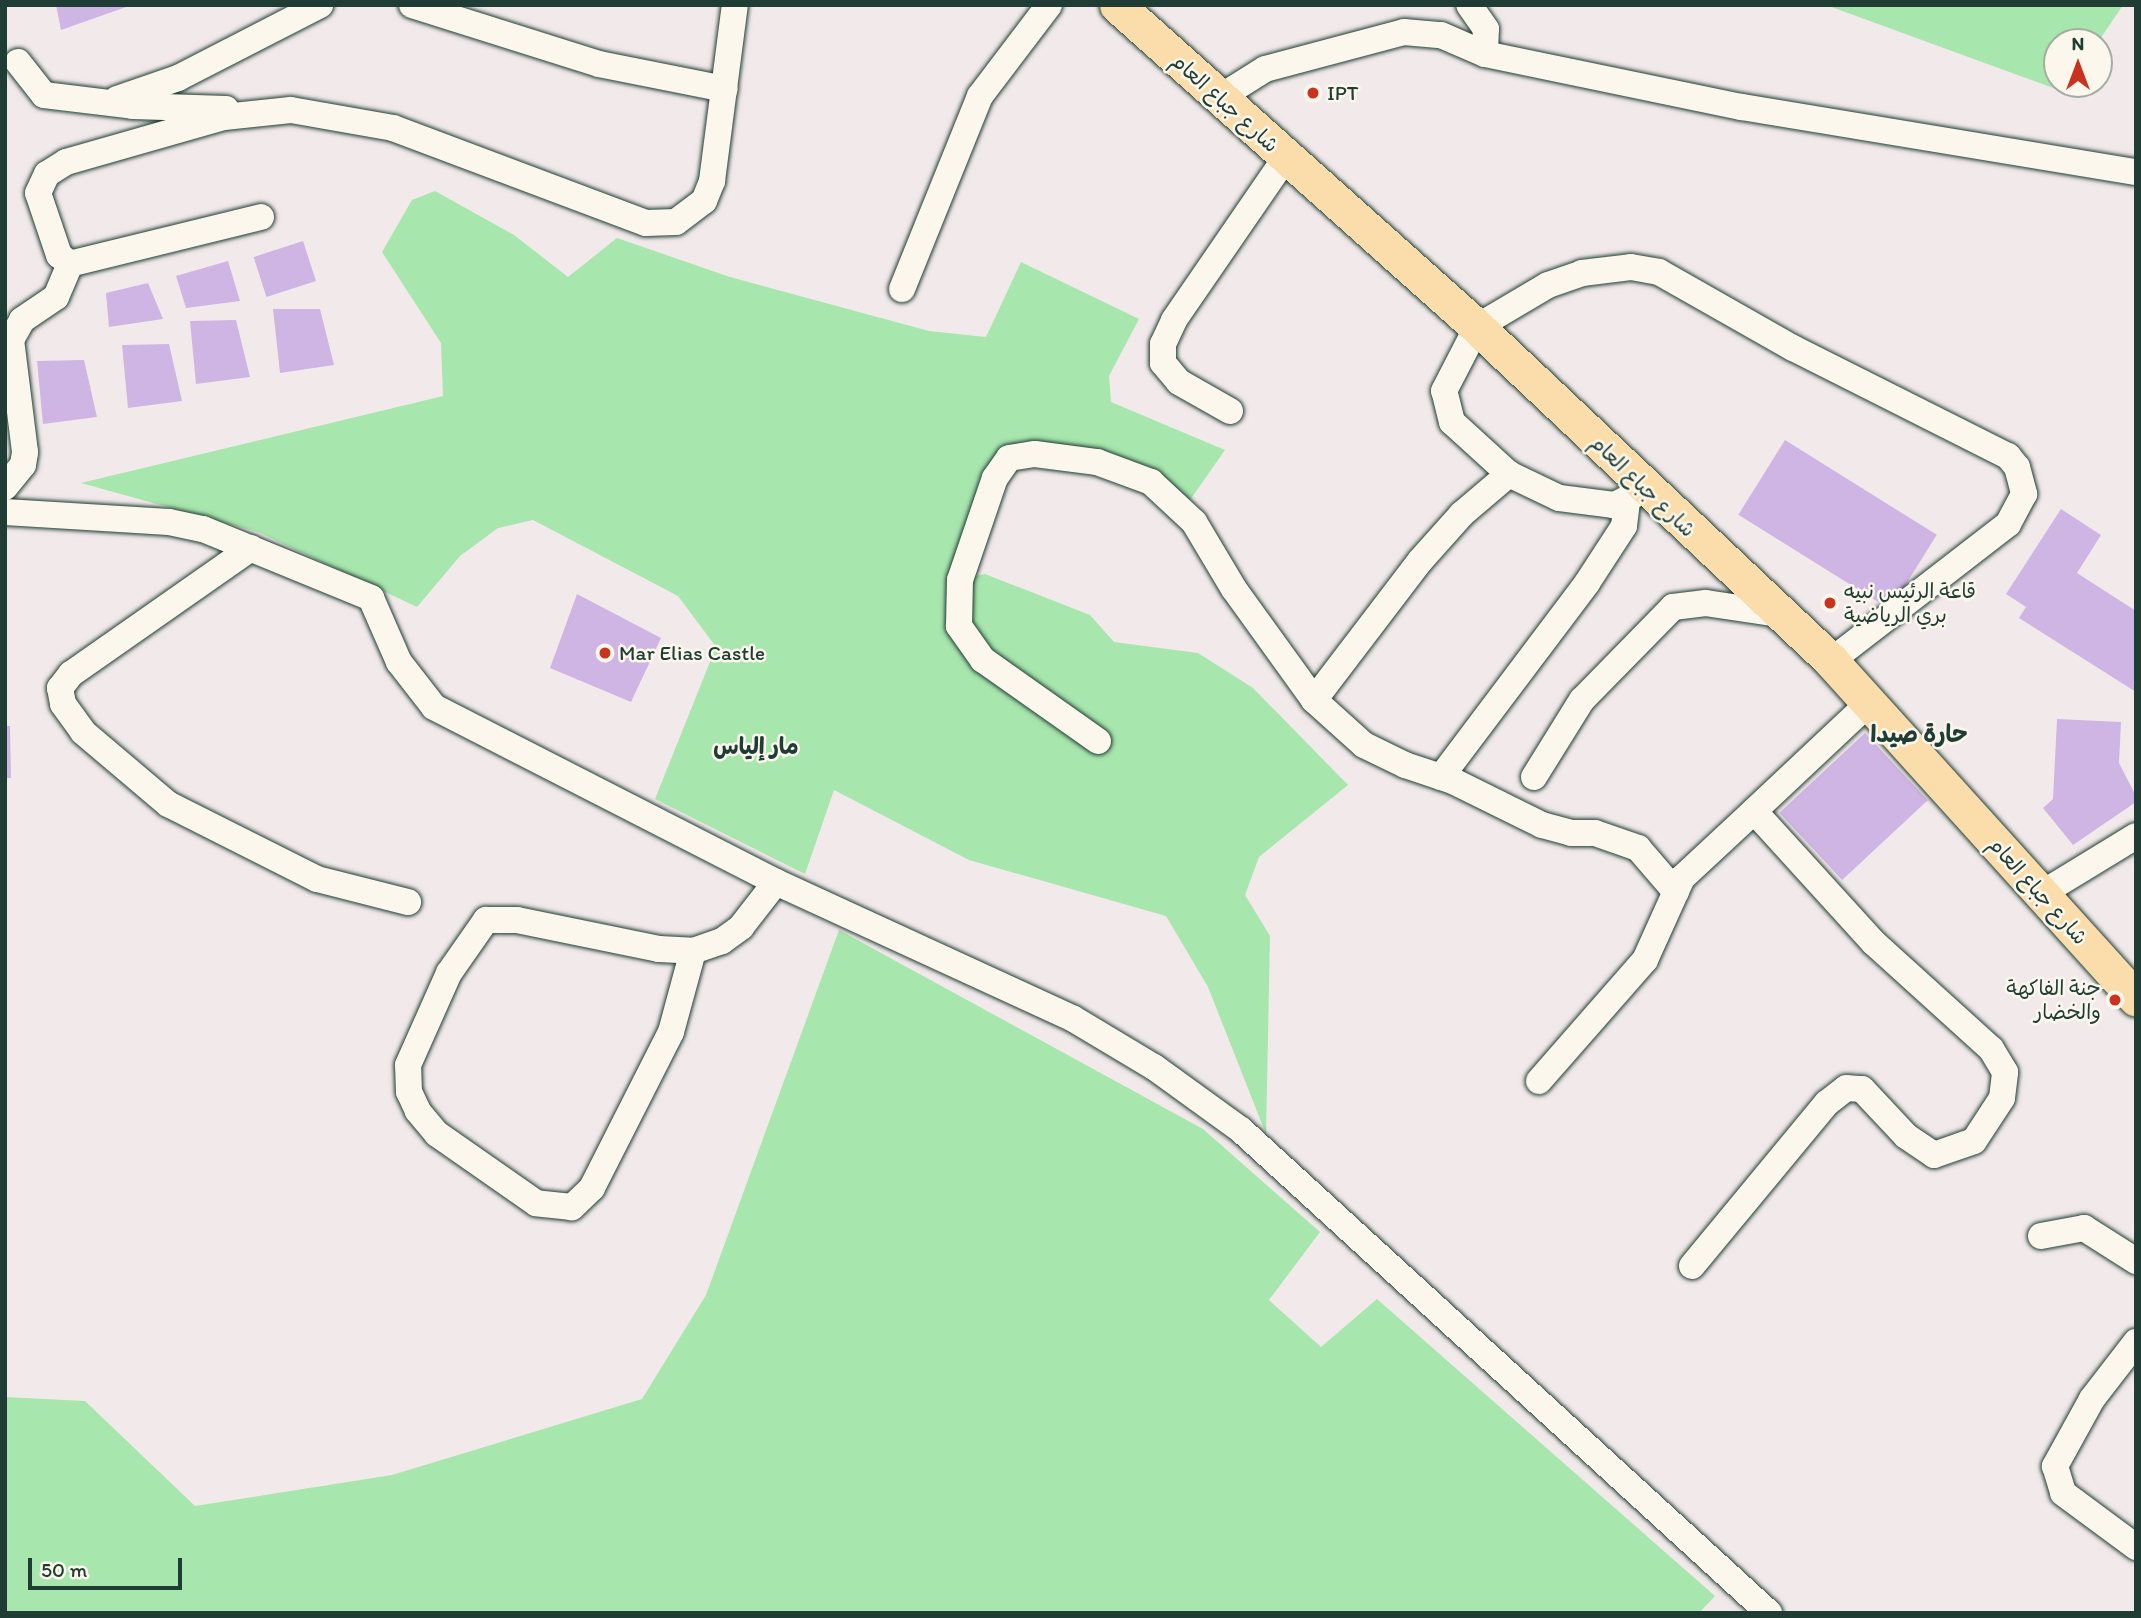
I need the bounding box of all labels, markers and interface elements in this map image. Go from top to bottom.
north arrow [2043,28,2113,98]
text: N [2072,32,2084,55]
street label: شارع جباع العام [1166,48,1284,158]
place label: IPT [1327,80,1359,106]
marker: IPT [1305,85,1321,101]
street label: شارع جباع العام [1585,430,1701,542]
place label: قاعة الرئيس نبيه بري الرياضية [1844,578,1976,628]
marker: قاعة الرئيس نبيه بري الرياضية [1822,595,1838,611]
place label: Mar Elias Castle [619,640,764,666]
marker: Mar Elias Castle [597,645,613,661]
district label: حارة صيدا [1870,720,1968,748]
district label: مار إلياس [713,732,799,760]
street label: شارع جباع العام [1983,832,2093,950]
place label: جنة الفاكهة والخضار [2006,975,2101,1025]
marker: جنة الفاكهة والخضار [2107,992,2123,1008]
scale bar [32,1544,186,1588]
text: 50 m [41,1557,87,1582]

